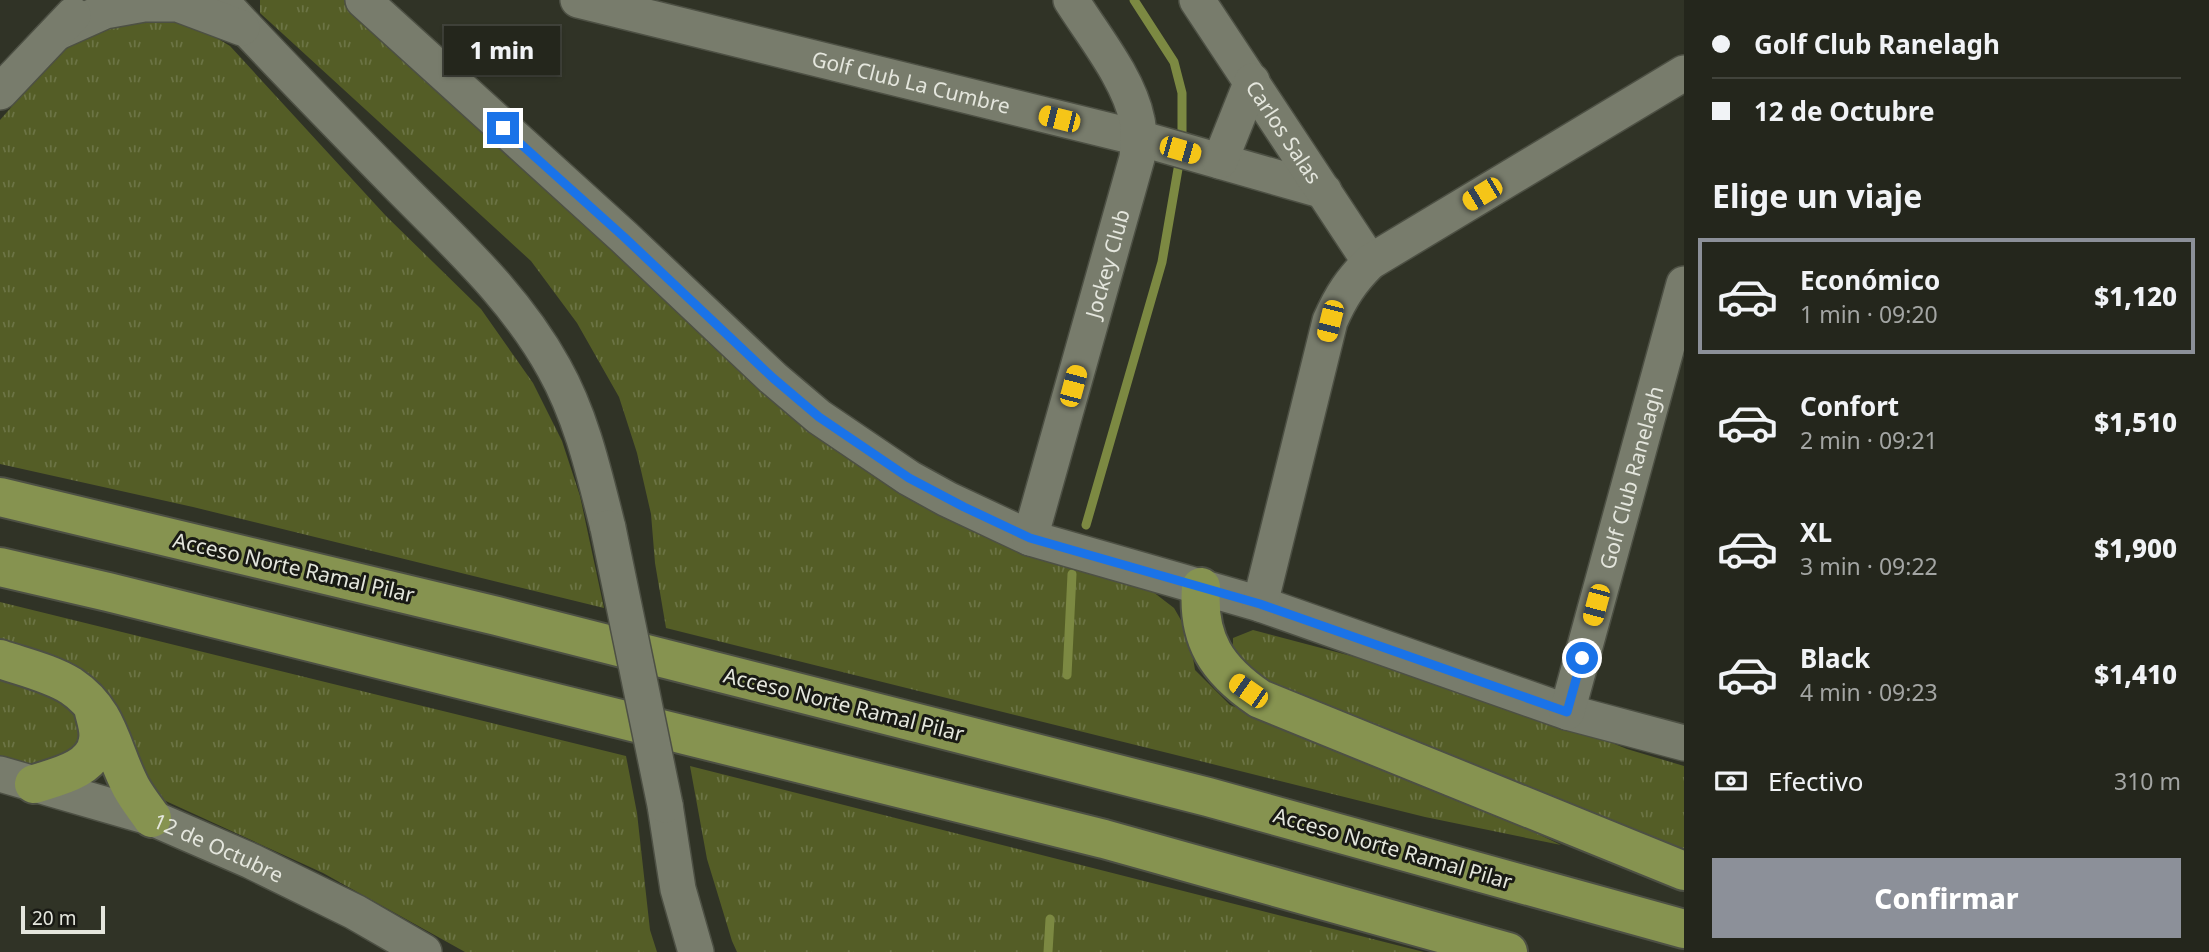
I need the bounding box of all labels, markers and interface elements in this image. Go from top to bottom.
callout: 1 min [445,26,561,76]
text: Golf Club Ranelagh [1754,26,2000,62]
text: 1 min [470,34,534,66]
street label: Golf Club La Cumbre [809,44,1013,120]
street label: Carlos Salas [1240,75,1328,189]
text: 12 de Octubre [1754,93,1934,129]
car [1037,104,1082,134]
route end [487,112,519,144]
car [1157,134,1204,166]
car [1459,174,1506,214]
text: Elige un viaje [1712,174,1922,217]
street label: Jockey Club [1078,206,1136,323]
text: Económico [1800,262,1940,298]
icon: car [1716,265,1779,328]
text: $1,120 [2094,278,2177,314]
car [1315,298,1346,344]
text: 1 min · 09:20 [1800,298,1938,330]
car [1058,363,1089,409]
street label: Golf Club Ranelagh [1593,383,1670,572]
text: Confort [1800,388,1899,424]
icon: car [1716,391,1779,454]
text: $1,510 [2094,404,2177,440]
text: 2 min · 09:21 [1800,424,1938,456]
text: XL [1800,514,1832,550]
icon: car [1716,517,1779,580]
street label: Acceso Norte Ramal Pilar [171,526,418,608]
text: $1,900 [2094,530,2177,566]
text: 3 min · 09:22 [1800,550,1938,582]
car [1581,582,1612,628]
text: Black [1800,640,1870,676]
route start [1566,642,1598,674]
icon: car [1716,643,1779,706]
text: $1,410 [2094,656,2177,692]
street label: Acceso Norte Ramal Pilar [721,661,968,748]
car [1225,670,1272,712]
text: 4 min · 09:23 [1800,676,1938,708]
icon: cash [1712,762,1750,800]
text: Efectivo [1768,763,1864,799]
text: 310 m [2114,765,2181,797]
street label: Acceso Norte Ramal Pilar [1270,800,1516,896]
street label: 12 de Octubre [149,806,288,889]
button: Confirmar [1712,858,2181,938]
scale bar [21,903,105,935]
text: 20 m [32,905,76,931]

